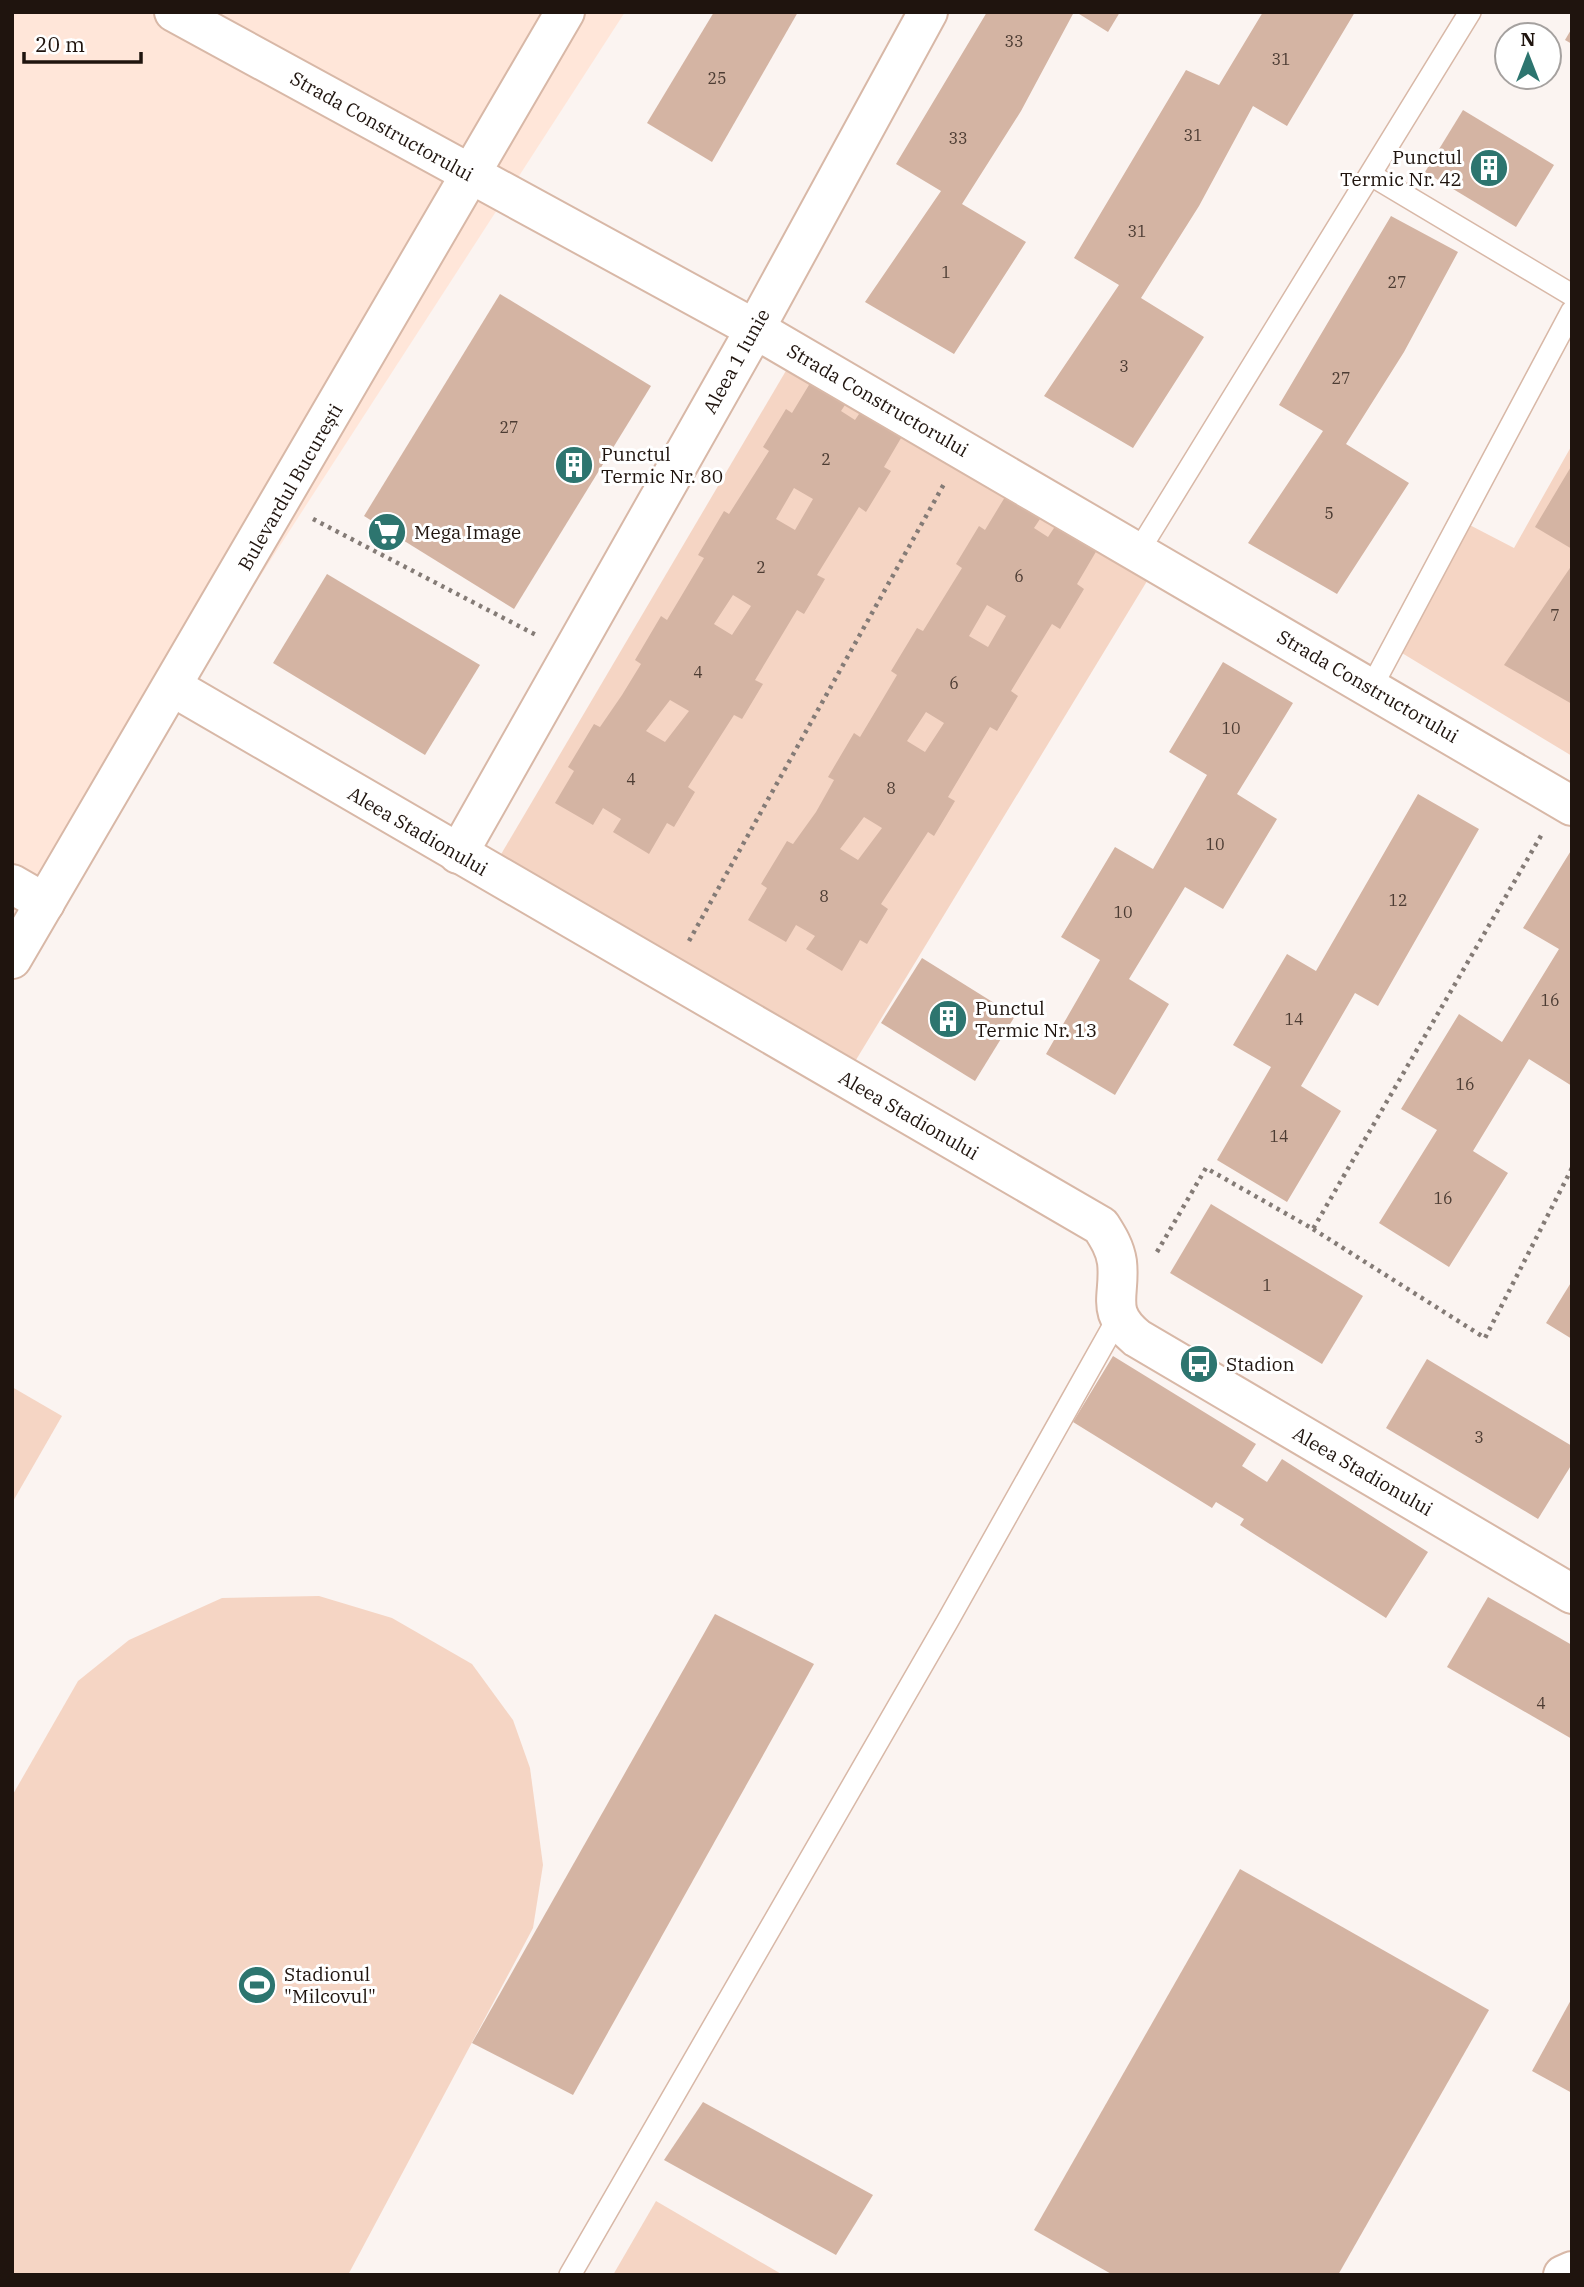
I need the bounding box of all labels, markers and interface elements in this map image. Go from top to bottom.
scale bar [24,21,142,65]
north arrow [1493,21,1563,91]
text: N [1520,27,1536,51]
text: 20 m [35,30,85,58]
house number: 33 [1004,31,1024,51]
house number: 31 [1271,49,1291,69]
street label: Strada Constructorului [286,66,478,186]
house number: 25 [707,68,727,88]
house number: 31 [1183,125,1203,145]
house number: 33 [948,128,968,148]
place label: Punctul Termic Nr. 42 [1340,145,1462,191]
building icon: Punctul Termic Nr. 42 [1468,147,1510,189]
house number: 31 [1127,221,1147,241]
house number: 1 [941,262,951,282]
house number: 27 [1387,272,1407,292]
street label: Aleea 1 Iunie [697,304,775,418]
street label: Strada Constructorului [783,338,973,462]
house number: 3 [1119,356,1129,376]
house number: 27 [1331,368,1351,388]
street label: Bulevardul București [232,399,348,575]
house number: 27 [499,417,519,437]
place label: Punctul Termic Nr. 80 [601,442,723,488]
building icon: Punctul Termic Nr. 80 [553,444,595,486]
house number: 2 [821,449,831,469]
house number: 5 [1324,503,1334,523]
supermarket icon: Mega Image [366,511,408,553]
place label: Mega Image [414,520,521,544]
house number: 2 [756,557,766,577]
house number: 6 [1014,566,1024,586]
house number: 7 [1550,605,1560,625]
street label: Strada Constructorului [1273,624,1463,748]
house number: 4 [693,662,703,682]
house number: 6 [949,673,959,693]
house number: 10 [1221,718,1241,738]
house number: 4 [626,769,636,789]
house number: 8 [886,778,896,798]
street label: Aleea Stadionului [344,781,492,881]
house number: 10 [1205,834,1225,854]
house number: 8 [819,886,829,906]
house number: 12 [1388,890,1408,910]
house number: 10 [1113,902,1133,922]
house number: 16 [1540,990,1560,1010]
place label: Punctul Termic Nr. 13 [975,996,1097,1042]
building icon: Punctul Termic Nr. 13 [927,998,969,1040]
house number: 14 [1284,1009,1304,1029]
street label: Aleea Stadionului [835,1065,983,1165]
house number: 16 [1455,1074,1475,1094]
house number: 14 [1269,1126,1289,1146]
house number: 16 [1433,1188,1453,1208]
house number: 1 [1262,1275,1272,1295]
bus stop icon: Stadion [1178,1343,1220,1385]
place label: Stadion [1226,1352,1295,1376]
street label: Aleea Stadionului [1289,1421,1437,1521]
house number: 3 [1474,1427,1484,1447]
house number: 4 [1536,1693,1546,1713]
place label: Stadionul "Milcovul" [284,1962,376,2008]
sports icon: Stadionul "Milcovul" [236,1964,278,2006]

